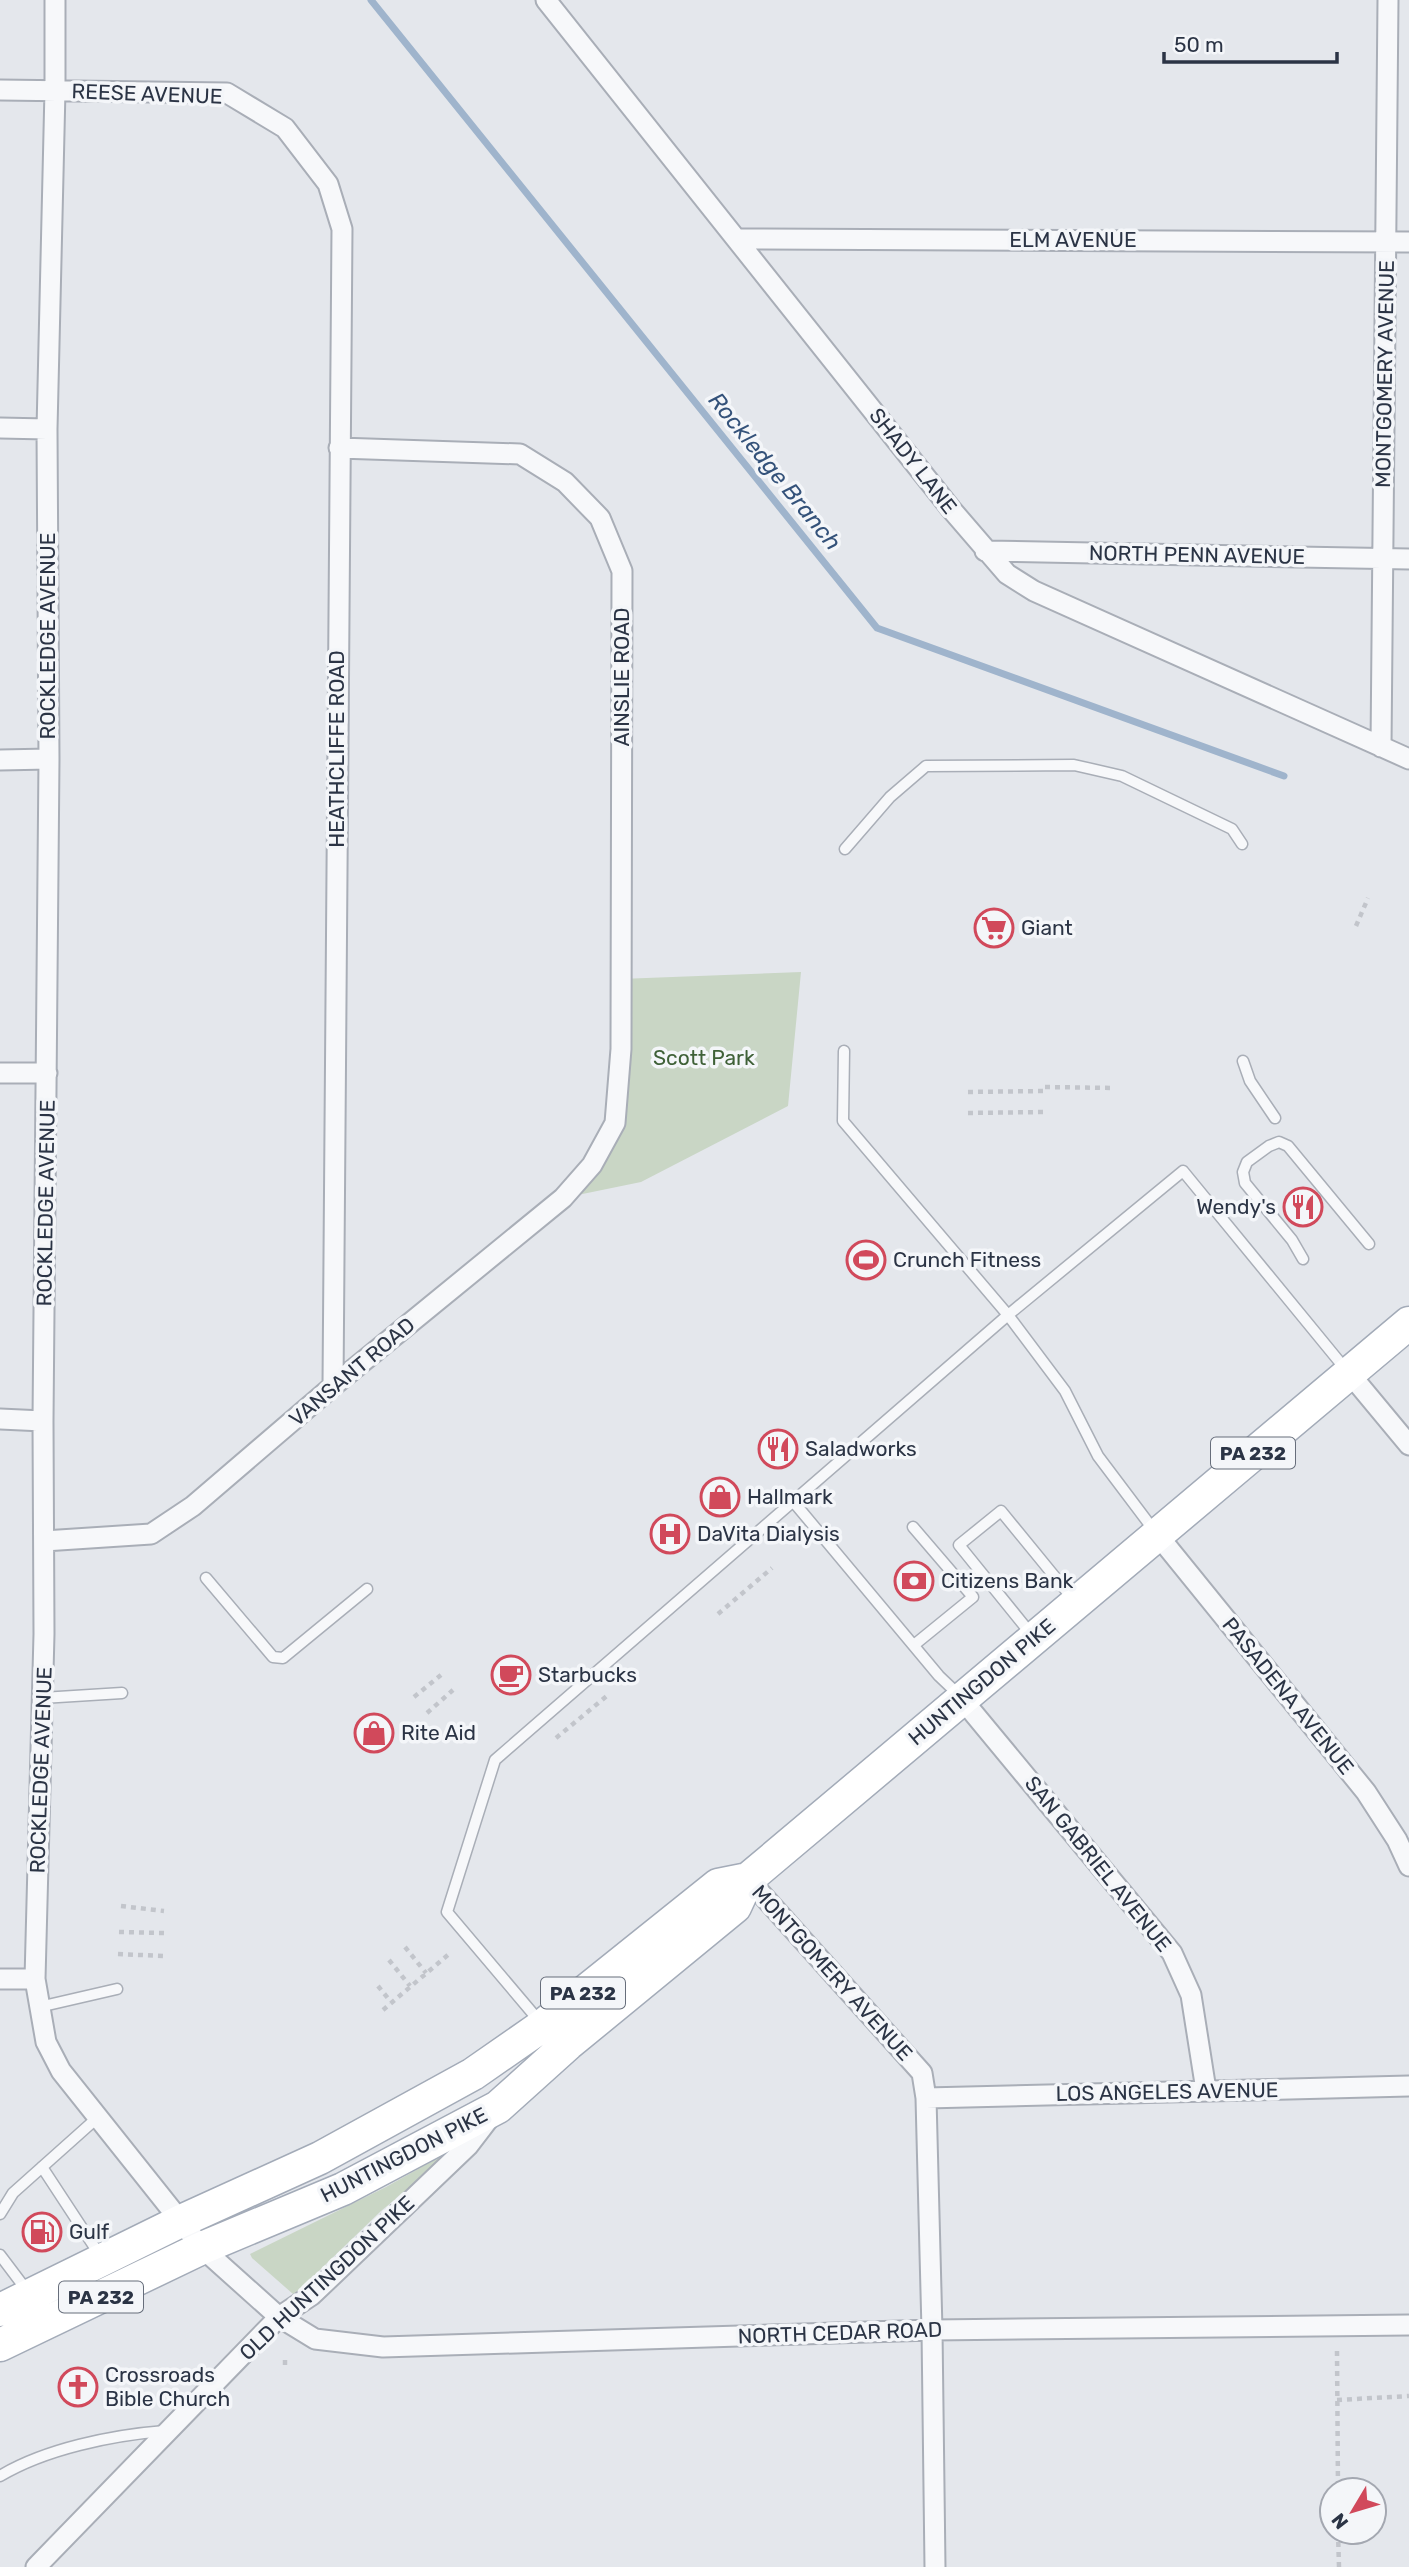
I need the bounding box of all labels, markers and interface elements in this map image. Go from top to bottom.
scale bar [1164,21,1337,65]
text: 50 m [1174,32,1224,57]
street label: REESE AVENUE [71,78,223,109]
street label: ELM AVENUE [1009,227,1137,252]
street label: MONTGOMERY AVENUE [1370,260,1399,488]
water label: Rockledge Branch [703,386,847,556]
street label: SHADY LANE [864,403,962,519]
street label: ROCKLEDGE AVENUE [35,533,60,739]
street label: NORTH PENN AVENUE [1089,540,1305,569]
street label: AINSLIE ROAD [609,607,634,747]
street label: HEATHCLIFFE ROAD [324,650,349,848]
supermarket icon: Giant [973,907,1015,949]
place label: Giant [1021,915,1073,940]
park label: Scott Park [653,1045,755,1070]
street label: ROCKLEDGE AVENUE [31,1099,60,1307]
restaurant icon: Wendy's [1282,1186,1324,1228]
place label: Wendy's [1196,1194,1276,1219]
sports icon: Crunch Fitness [845,1239,887,1281]
place label: Crunch Fitness [893,1247,1041,1272]
street label: VANSANT ROAD [284,1312,419,1431]
restaurant icon: Saladworks [757,1428,799,1470]
place label: Saladworks [805,1436,917,1461]
road number: PA 232 [1211,1438,1295,1469]
shop icon: Hallmark [699,1476,741,1518]
place label: Hallmark [747,1484,833,1509]
hospital icon: DaVita Dialysis [649,1513,691,1555]
place label: DaVita Dialysis [697,1521,840,1546]
bank icon: Citizens Bank [893,1560,935,1602]
place label: Citizens Bank [941,1568,1074,1593]
street label: PASADENA AVENUE [1217,1612,1359,1779]
street label: HUNTINGDON PIKE [903,1613,1060,1750]
cafe icon: Starbucks [490,1654,532,1696]
place label: Starbucks [538,1662,637,1687]
street label: ROCKLEDGE AVENUE [24,1666,57,1874]
shop icon: Rite Aid [353,1712,395,1754]
place label: Rite Aid [401,1720,476,1745]
street label: SAN GABRIEL AVENUE [1020,1771,1177,1956]
street label: MONTGOMERY AVENUE [747,1880,918,2066]
road number: PA 232 [541,1978,625,2008]
street label: LOS ANGELES AVENUE [1055,2077,1279,2106]
street label: HUNTINGDON PIKE [316,2102,491,2207]
street label: OLD HUNTINGDON PIKE [234,2190,419,2365]
fuel station icon: Gulf [21,2211,63,2253]
place label: Gulf [69,2219,109,2244]
road number: PA 232 [59,2282,143,2312]
street label: NORTH CEDAR ROAD [737,2316,943,2349]
place label: Crossroads Bible Church [105,2362,230,2411]
church icon: Crossroads Bible Church [57,2366,99,2408]
north arrow [1318,2476,1388,2546]
text: N [1327,2509,1353,2534]

